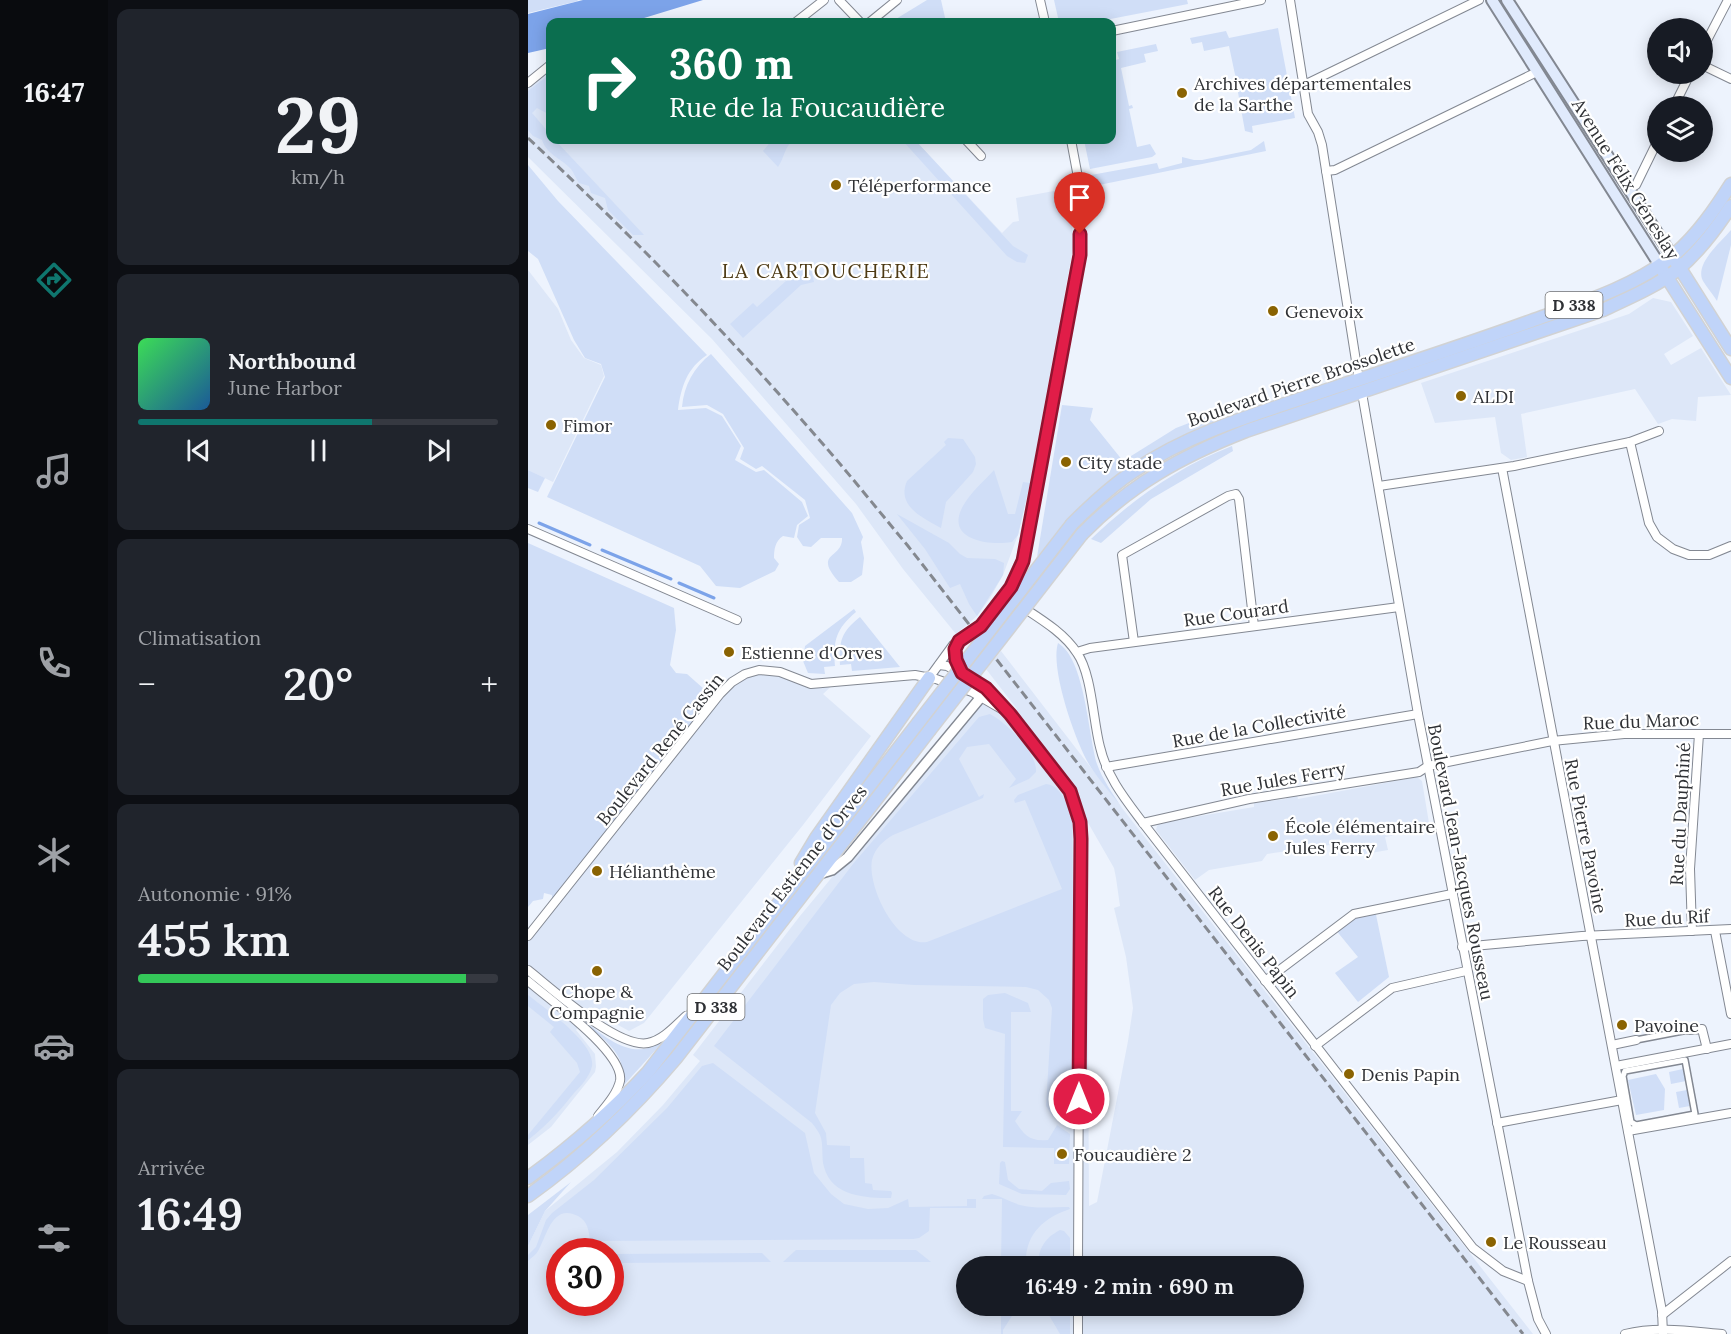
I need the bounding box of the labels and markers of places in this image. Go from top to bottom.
place label: Archives départementales de la Sarthe [1193,72,1411,116]
marker: Archives départementales de la Sarthe [1175,86,1189,100]
pin [1054,172,1105,234]
place label: Téléperformance [848,174,991,197]
marker: Téléperformance [829,178,843,192]
place label: Genevoix [1285,300,1364,323]
marker: Genevoix [1266,304,1280,318]
place label: ALDI [1472,385,1514,408]
marker: ALDI [1454,389,1468,403]
place label: Fimor [563,414,612,437]
marker: Fimor [544,418,558,432]
place label: City stade [1078,451,1163,474]
marker: City stade [1059,455,1073,469]
place label: Estienne d'Orves [741,641,882,664]
marker: Estienne d'Orves [722,645,736,659]
place label: École élémentaire Jules Ferry [1284,815,1436,859]
marker: École élémentaire Jules Ferry [1266,829,1280,843]
place label: Hélianthème [609,860,716,883]
marker: Hélianthème [590,864,604,878]
marker: Chope & Compagnie [590,964,604,978]
place label: Chope & Compagnie [550,980,645,1024]
place label: Pavoine [1634,1014,1699,1037]
marker: Pavoine [1615,1018,1629,1032]
place label: Denis Papin [1361,1063,1460,1086]
marker: Denis Papin [1342,1067,1356,1081]
place label: Foucaudière 2 [1074,1143,1192,1166]
marker: Foucaudière 2 [1055,1147,1069,1161]
place label: Le Rousseau [1503,1231,1607,1254]
marker: Le Rousseau [1484,1235,1498,1249]

